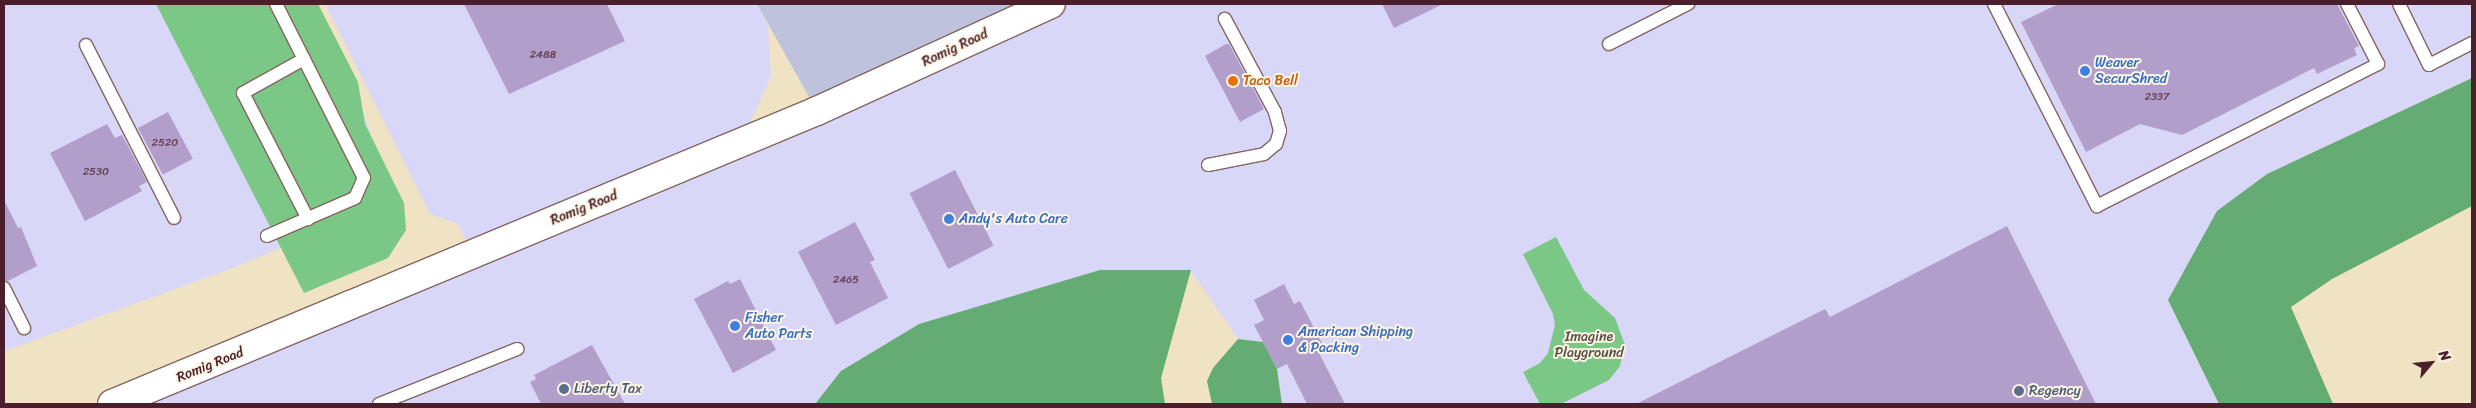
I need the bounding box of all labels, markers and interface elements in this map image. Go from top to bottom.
street label: Romig Road [919,25,991,71]
house number: 2488 [530,48,556,62]
place label: Weaver SecurShred [2095,55,2167,88]
marker: Weaver SecurShred [2079,65,2091,77]
place label: Taco Bell [1243,73,1298,89]
marker: Taco Bell [1227,75,1239,87]
house number: 2337 [2145,90,2169,104]
house number: 2520 [152,136,178,150]
house number: 2530 [83,165,109,179]
street label: Romig Road [548,187,620,229]
place label: Andy's Auto Care [959,211,1068,227]
marker: Andy's Auto Care [943,213,955,225]
house number: 2465 [833,273,859,287]
place label: Fisher Auto Parts [745,310,812,342]
marker: Fisher Auto Parts [729,320,741,332]
place label: American Shipping & Packing [1298,324,1413,357]
park label: Imagine Playground [1554,329,1624,362]
marker: American Shipping & Packing [1282,334,1294,346]
north arrow [2406,338,2456,388]
street label: Romig Road [174,344,246,386]
text: N [2431,346,2458,366]
place label: Liberty Tax [574,381,642,397]
marker: Liberty Tax [558,383,570,395]
place label: Regency [2029,383,2081,399]
marker: Regency [2013,385,2025,397]

